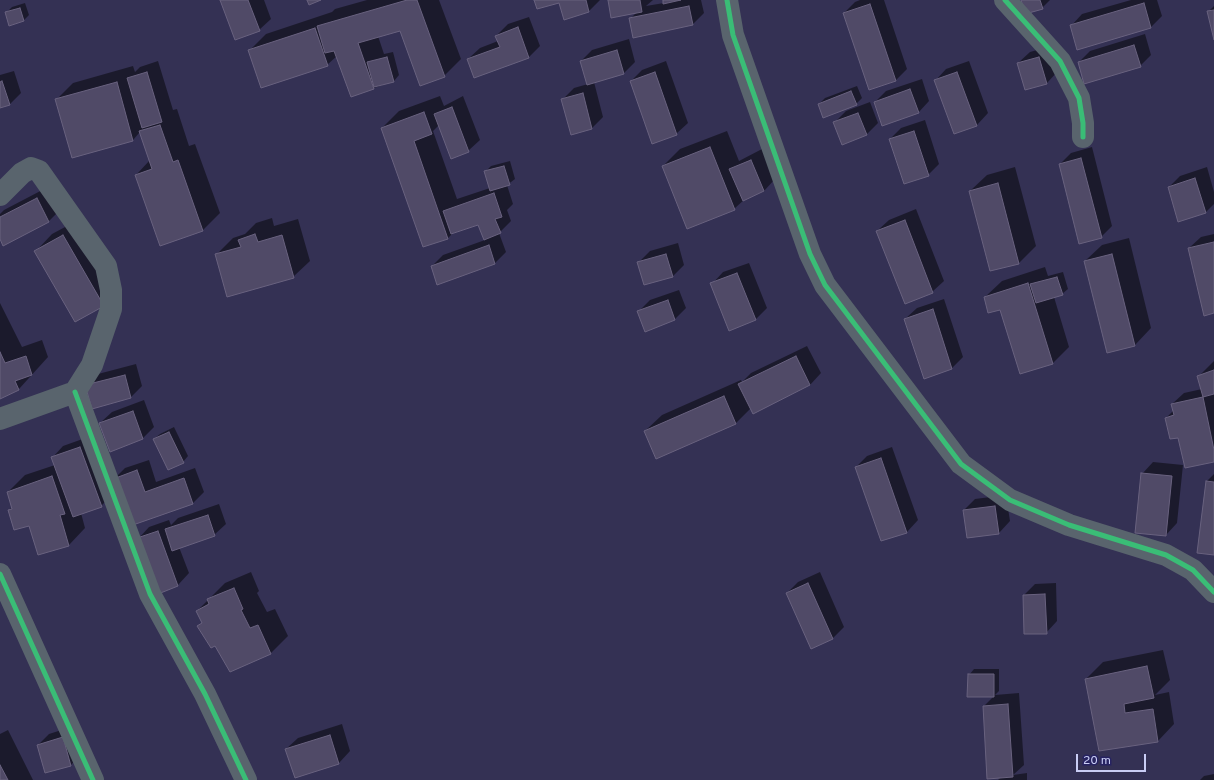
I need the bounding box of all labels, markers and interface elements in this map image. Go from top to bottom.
scale bar [1078,746,1148,772]
text: 20 m [1083,753,1111,769]

